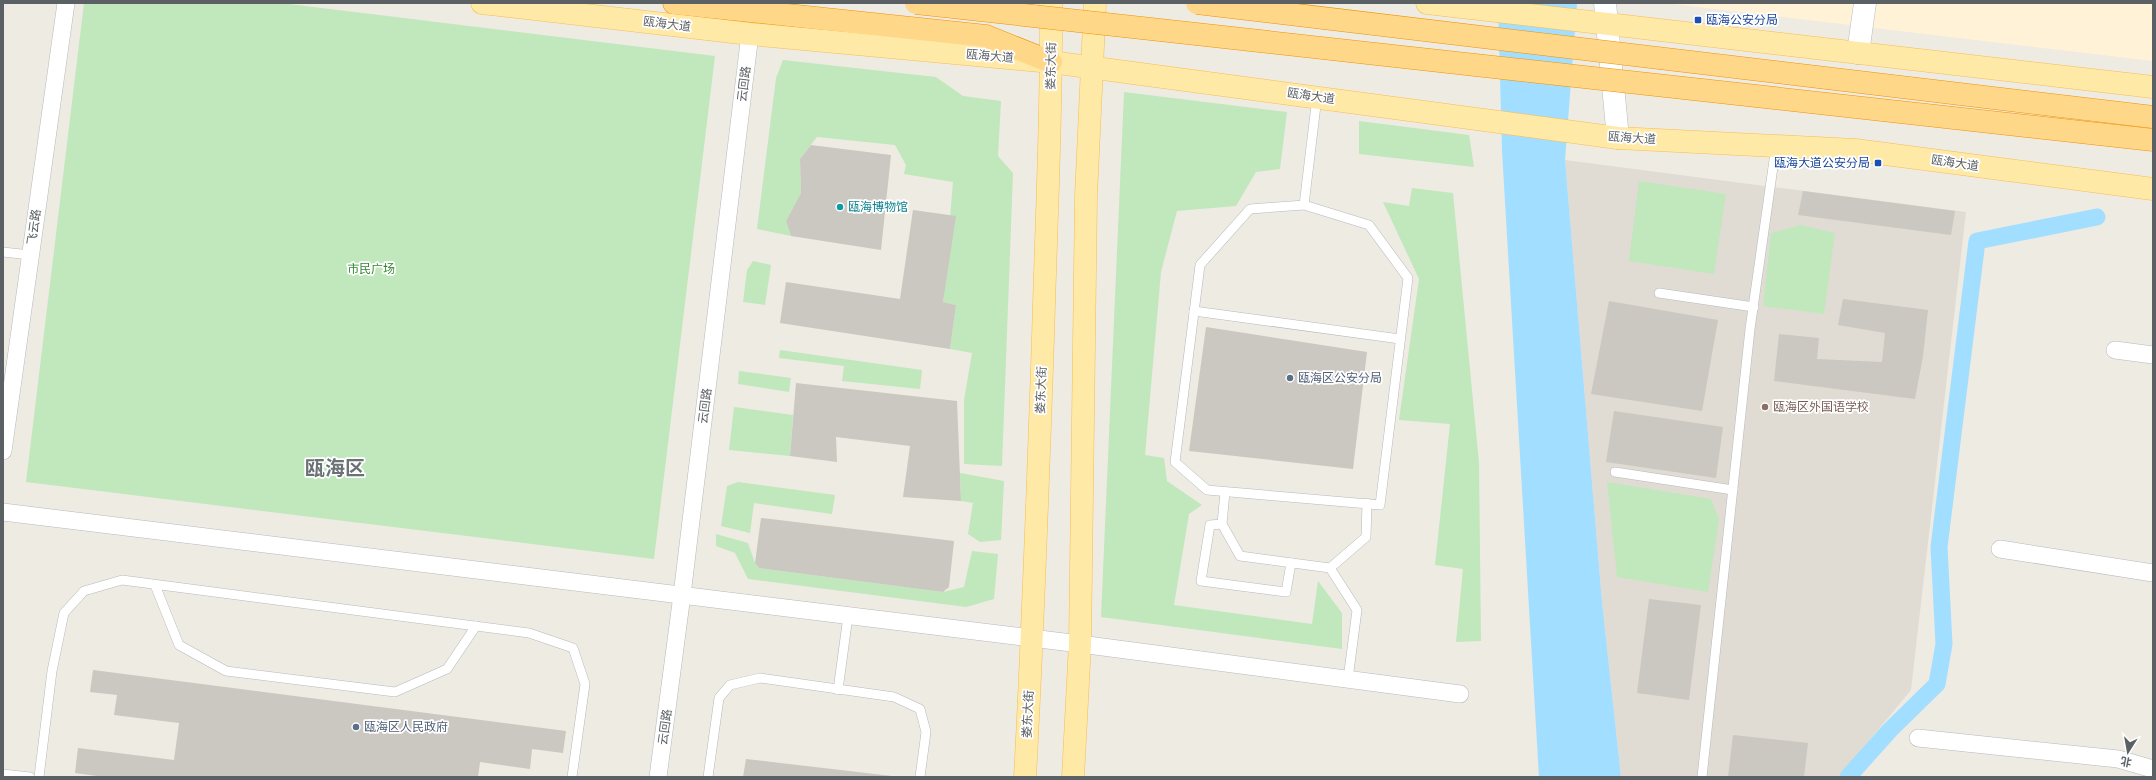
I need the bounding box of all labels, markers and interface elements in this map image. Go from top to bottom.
place label: 瓯海公安分局 [1706,13,1778,27]
street label: 瓯海大道 [642,14,692,34]
marker: 瓯海公安分局 [1693,15,1703,25]
street label: 娄东大街 [1044,42,1058,90]
street label: 瓯海大道 [965,47,1015,65]
street label: 云回路 [735,65,753,103]
street label: 瓯海大道 [1286,86,1336,106]
street label: 瓯海大道 [1608,129,1656,147]
street label: 瓯海大道 [1930,153,1980,173]
place label: 瓯海大道公安分局 [1774,156,1870,170]
marker: 瓯海大道公安分局 [1873,158,1883,168]
place label: 瓯海博物馆 [848,200,908,214]
marker: 瓯海博物馆 [835,202,845,212]
street label: 飞云路 [25,208,43,246]
park label: 市民广场 [347,262,395,276]
street label: 娄东大街 [1033,366,1049,414]
place label: 瓯海区公安分局 [1298,371,1382,385]
marker: 瓯海区公安分局 [1285,373,1295,383]
street label: 云回路 [696,387,714,425]
place label: 瓯海区外国语学校 [1773,400,1869,414]
marker: 瓯海区外国语学校 [1760,402,1770,412]
district label: 瓯海区 [305,456,365,480]
street label: 娄东大街 [1020,690,1036,738]
street label: 云回路 [656,708,674,746]
place label: 瓯海区人民政府 [364,720,448,734]
marker: 瓯海区人民政府 [351,722,361,732]
north arrow [2108,732,2148,772]
text: 北 [2120,754,2133,769]

